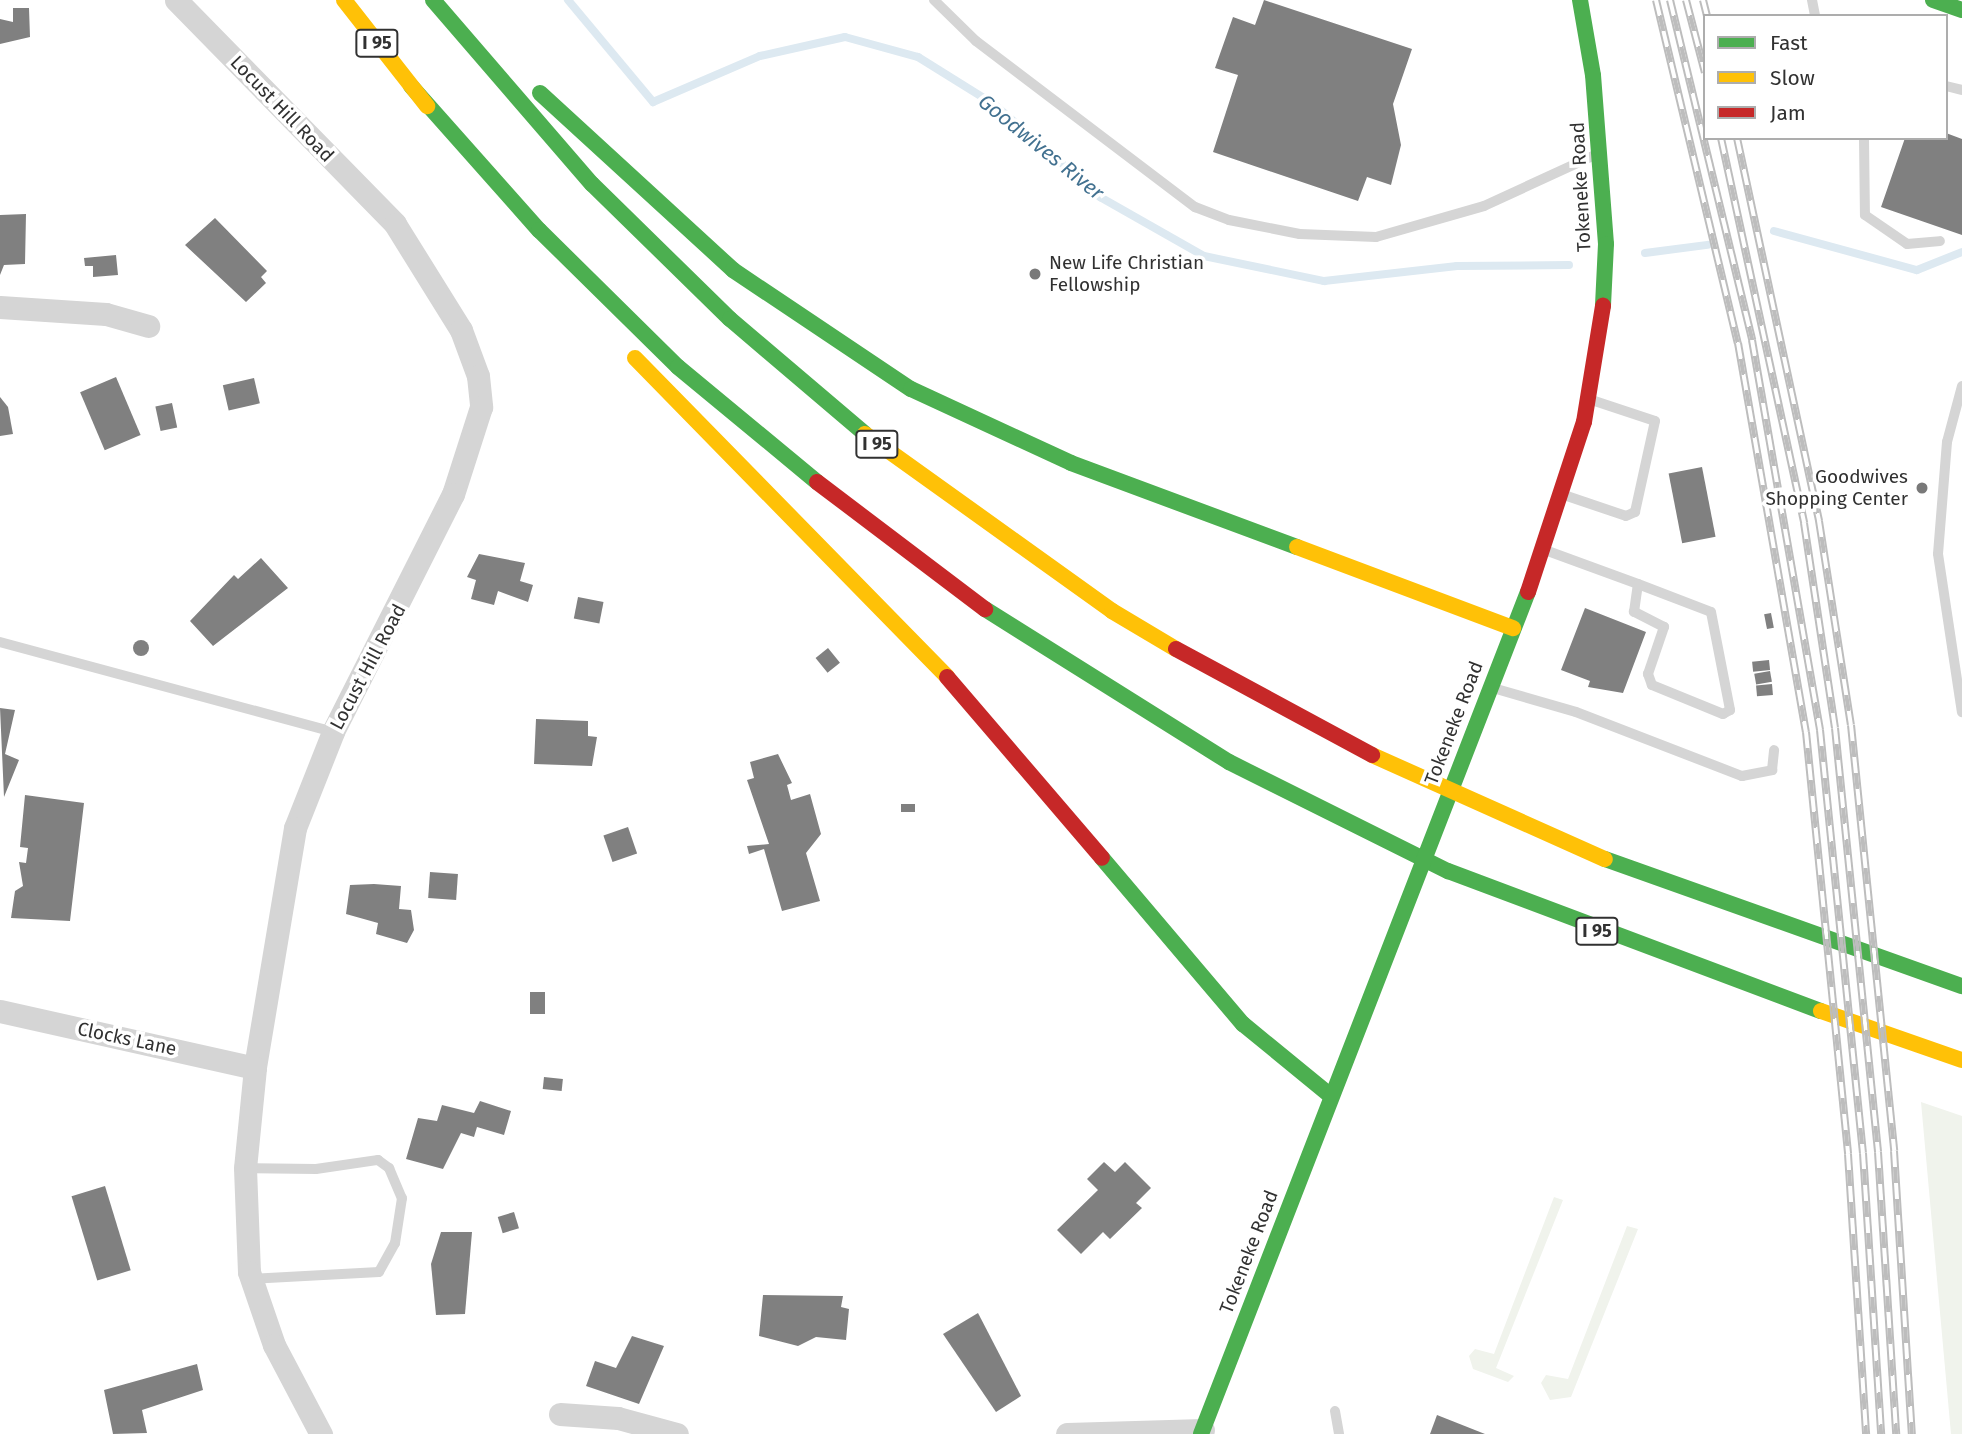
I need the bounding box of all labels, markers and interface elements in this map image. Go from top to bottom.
legend [1703,14,1948,140]
road number: I 95 [354,28,400,58]
text: Fast [1770,30,1808,56]
street label: Locust Hill Road [225,51,339,167]
text: Slow [1770,65,1815,91]
water label: Goodwives River [973,89,1109,205]
text: Jam [1770,100,1806,126]
street label: Tokeneke Road [1566,121,1596,253]
place label: New Life Christian Fellowship [1049,252,1204,296]
marker: New Life Christian Fellowship [1027,266,1043,282]
road number: I 95 [854,430,900,458]
place label: Goodwives Shopping Center [1765,466,1908,510]
marker: Goodwives Shopping Center [1914,480,1930,496]
street label: Locust Hill Road [325,600,411,734]
street label: Tokeneke Road [1420,658,1488,788]
road number: I 95 [1574,916,1620,946]
street label: Clocks Lane [75,1017,179,1061]
street label: Tokeneke Road [1215,1187,1283,1317]

